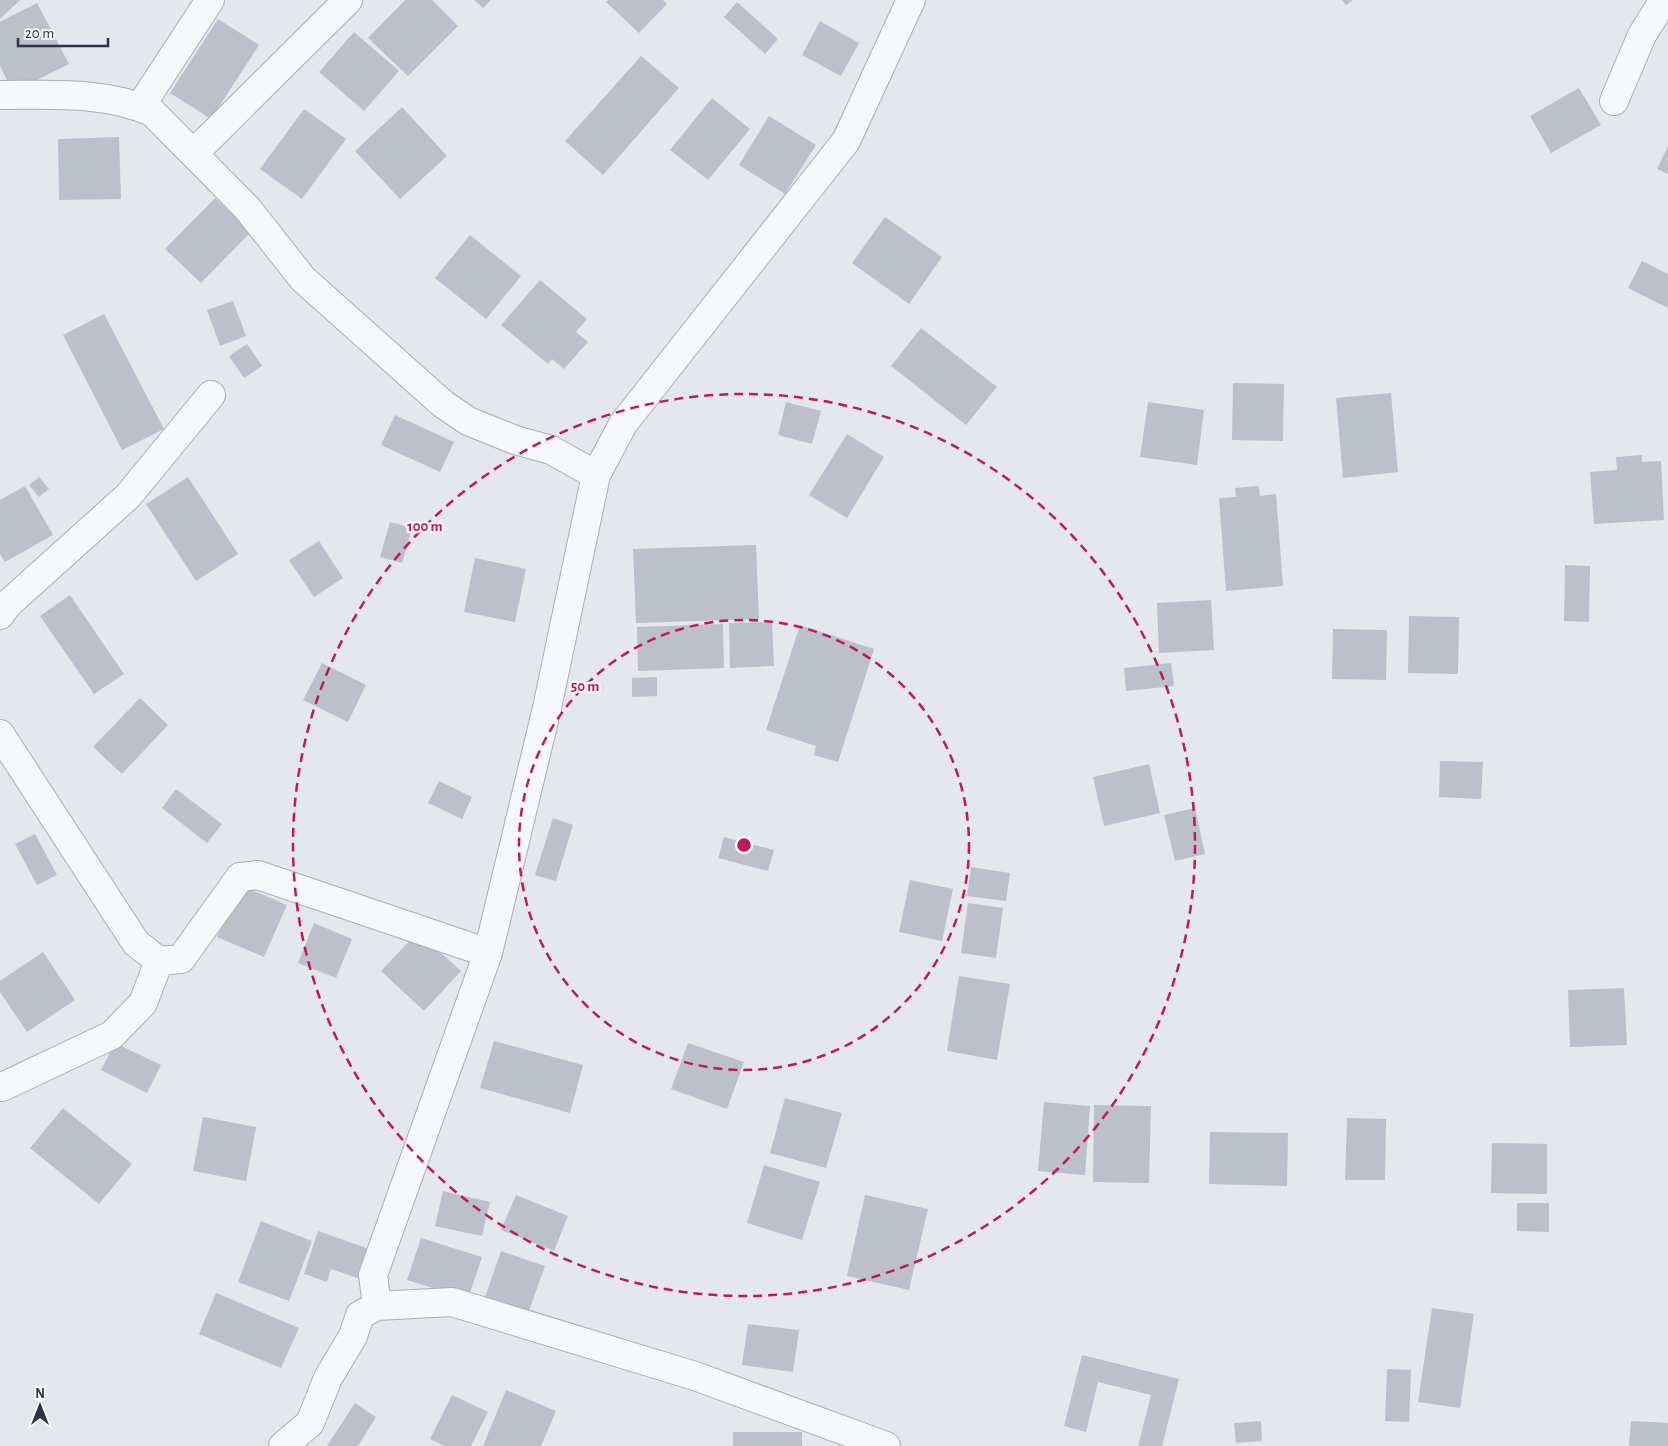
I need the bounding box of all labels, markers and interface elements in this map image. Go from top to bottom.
scale bar [18,15,108,47]
text: 20 m [25,26,54,41]
text: 100 m [407,519,443,534]
text: 50 m [571,679,599,694]
centre of rings [735,836,753,854]
north arrow [15,1381,65,1431]
text: N [35,1387,45,1401]

